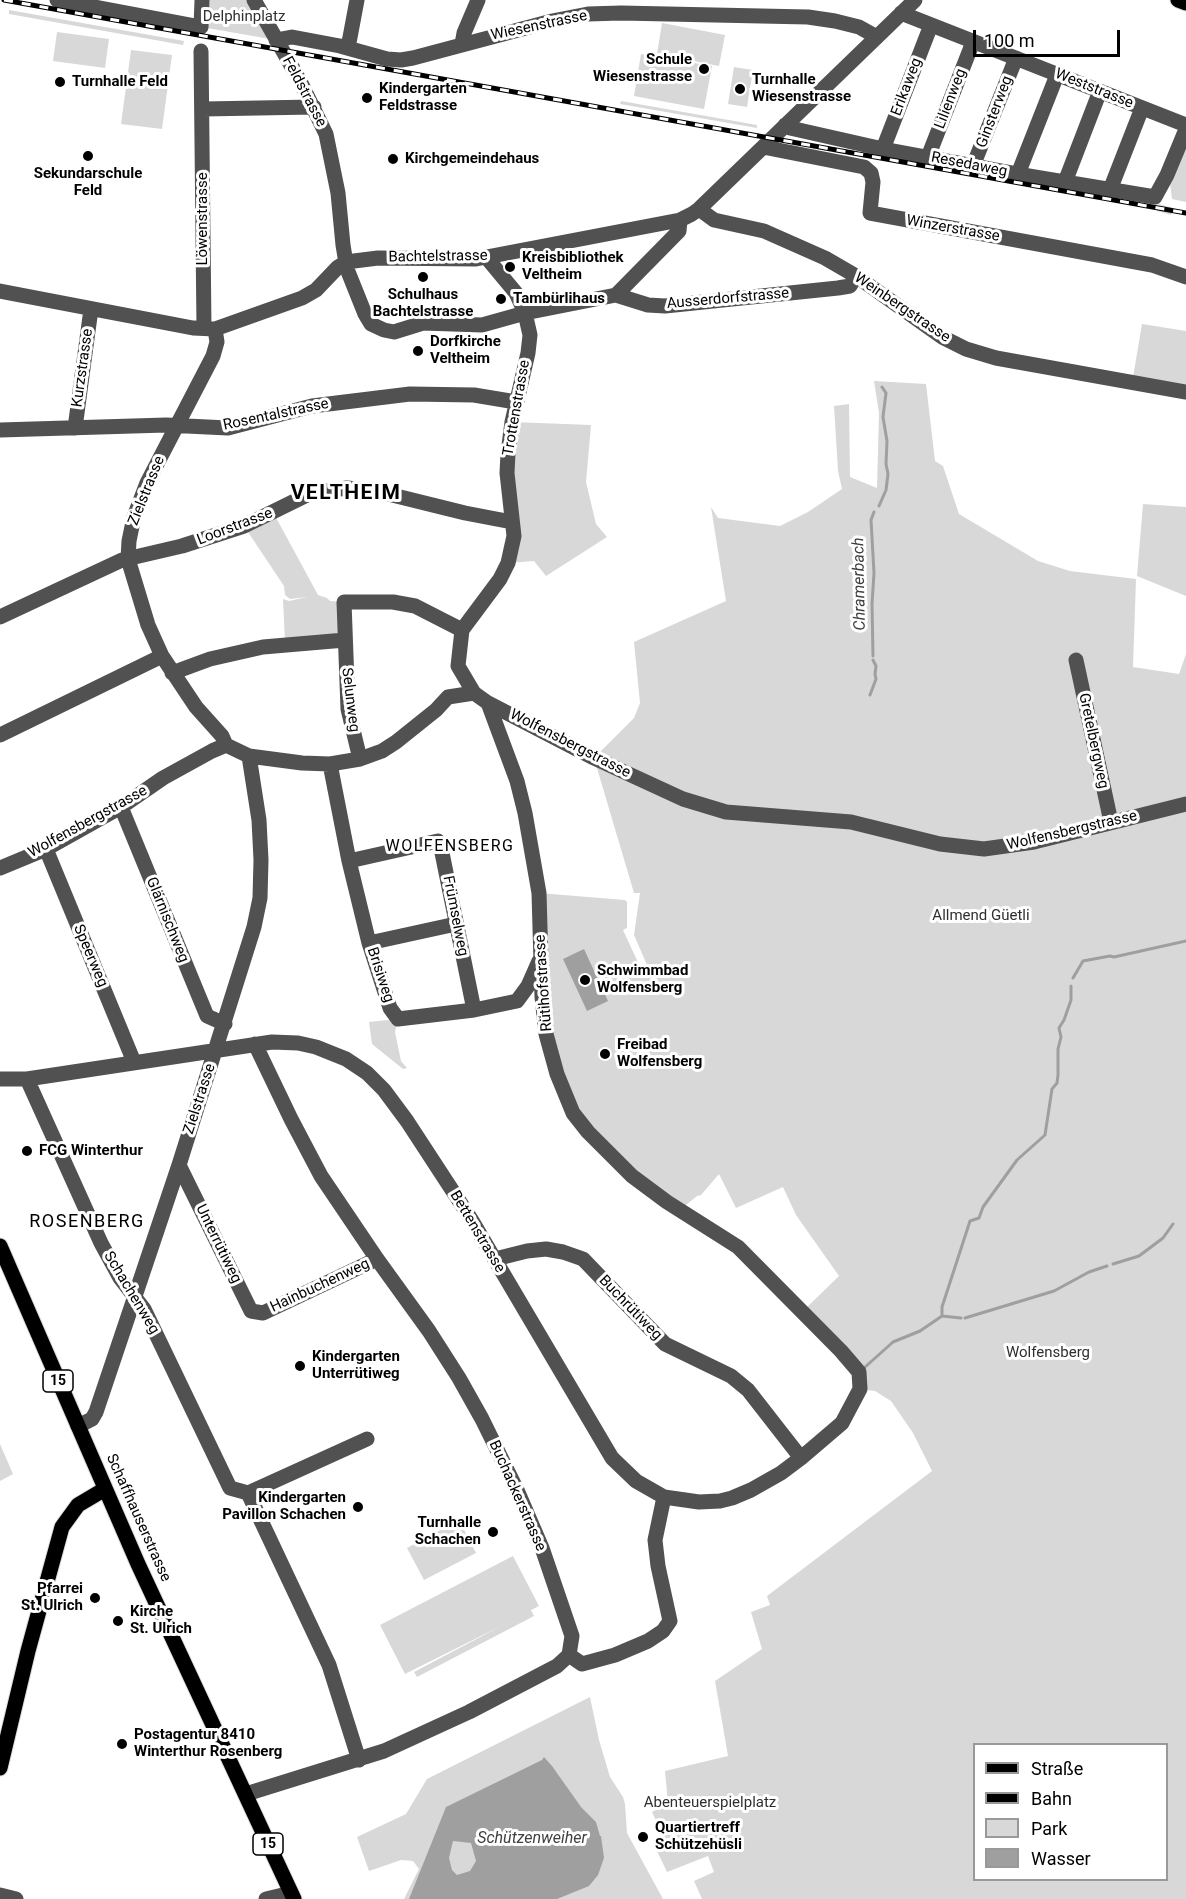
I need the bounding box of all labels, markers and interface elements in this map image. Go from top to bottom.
street label: Wiesenstrasse [489,7,589,45]
park label: Delphinplatz [203,8,285,26]
scale bar [976,18,1123,56]
text: 100 m [984,30,1035,51]
place label: Schule Wiesenstrasse [593,51,692,86]
street label: Feldstrasse [278,54,330,130]
street label: Erikaweg [888,55,926,119]
marker: Schule Wiesenstrasse [697,62,711,76]
street label: Weststrasse [1052,65,1136,113]
street label: Lilienweg [931,66,971,132]
place label: Turnhalle Wiesenstrasse [752,71,851,106]
place label: Turnhalle Feld [72,73,168,91]
street label: Ginsterweg [973,73,1017,151]
marker: Turnhalle Feld [53,75,67,89]
place label: Kindergarten Feldstrasse [379,80,467,115]
marker: Turnhalle Wiesenstrasse [733,82,747,96]
marker: Kindergarten Feldstrasse [360,91,374,105]
marker: Sekundarschule Feld [81,149,95,163]
street label: Resedaweg [929,149,1009,181]
place label: Kirchgemeindehaus [405,150,539,168]
marker: Kirchgemeindehaus [386,152,400,166]
place label: Sekundarschule Feld [34,165,142,200]
street label: Löwenstrasse [194,172,212,266]
street label: Winzerstrasse [905,212,1001,246]
street label: Bachtelstrasse [388,247,488,267]
place label: Kreisbibliothek Veltheim [522,249,624,284]
marker: Kreisbibliothek Veltheim [503,260,517,274]
street label: Weinbergstrasse [851,269,953,347]
marker: Schulhaus Bachtelstrasse [416,270,430,284]
street label: Ausserdorfstrasse [666,285,790,313]
place label: Schulhaus Bachtelstrasse [373,286,473,321]
place label: Tambürlihaus [513,290,605,308]
marker: Tambürlihaus [494,292,508,306]
street label: Kurzstrasse [69,328,97,408]
place label: Dorfkirche Veltheim [430,333,501,368]
marker: Dorfkirche Veltheim [411,344,425,358]
street label: Trottenstrasse [500,359,534,457]
street label: Rosentalstrasse [222,395,330,435]
street label: Zielstrasse [125,454,169,528]
district label: VELTHEIM [291,481,401,507]
street label: Loorstrasse [195,504,275,550]
water label: Chramerbach [850,537,870,631]
street label: Selunweg [337,667,363,733]
street label: Gretelbergweg [1074,692,1112,790]
street label: Wolfensbergstrasse [507,706,633,782]
street label: Wolfensbergstrasse [25,782,151,862]
street label: Wolfensbergstrasse [1005,807,1139,855]
district label: WOLFENSBERG [386,837,514,857]
street label: Frümselweg [438,874,472,958]
street label: Glärnischweg [142,875,192,965]
park label: Allmend Güetli [932,907,1030,925]
street label: Speerweg [69,922,111,990]
street label: Rütihofstrasse [532,934,556,1032]
street label: Brisiweg [363,945,397,1005]
place label: Schwimmbad Wolfensberg [597,962,688,997]
marker: Schwimmbad Wolfensberg [578,973,592,987]
place label: Freibad Wolfensberg [617,1036,702,1071]
marker: Freibad Wolfensberg [598,1047,612,1061]
street label: Zielstrasse [180,1061,220,1137]
place label: FCG Winterthur [39,1142,143,1160]
marker: FCG Winterthur [20,1144,34,1158]
street label: Bettenstrasse [445,1188,509,1276]
street label: Unterrütiweg [191,1202,245,1286]
district label: ROSENBERG [29,1211,145,1233]
street label: Schachenweg [99,1248,163,1338]
street label: Hainbuchenweg [267,1255,373,1317]
street label: Buchrütiweg [595,1272,665,1344]
park label: Wolfensberg [1006,1344,1090,1362]
place label: Kindergarten Unterrütiweg [312,1348,400,1383]
marker: Kindergarten Unterrütiweg [293,1359,307,1373]
road number: 15 [43,1370,73,1392]
street label: Buchackerstrasse [485,1438,549,1554]
street label: Schaffhauserstrasse [102,1451,174,1585]
place label: Kindergarten Pavillon Schachen [222,1489,346,1524]
marker: Kindergarten Pavillon Schachen [351,1500,365,1514]
place label: Turnhalle Schachen [415,1514,481,1549]
marker: Turnhalle Schachen [486,1525,500,1539]
place label: Pfarrei St. Ulrich [21,1580,83,1615]
marker: Pfarrei St. Ulrich [88,1591,102,1605]
place label: Kirche St. Ulrich [130,1603,192,1638]
marker: Kirche St. Ulrich [111,1614,125,1628]
place label: Postagentur 8410 Winterthur Rosenberg [134,1726,282,1761]
marker: Postagentur 8410 Winterthur Rosenberg [115,1737,129,1751]
legend [973,1743,1168,1881]
text: Straße [1031,1758,1083,1779]
text: Bahn [1031,1788,1072,1809]
park label: Abenteuerspielplatz [644,1794,776,1812]
text: Park [1031,1818,1067,1839]
place label: Quartiertreff Schützehüsli [655,1819,742,1854]
water label: Schützenweiher [477,1829,587,1849]
marker: Quartiertreff Schützehüsli [636,1830,650,1844]
road number: 15 [253,1833,283,1855]
text: Wasser [1031,1848,1091,1869]

